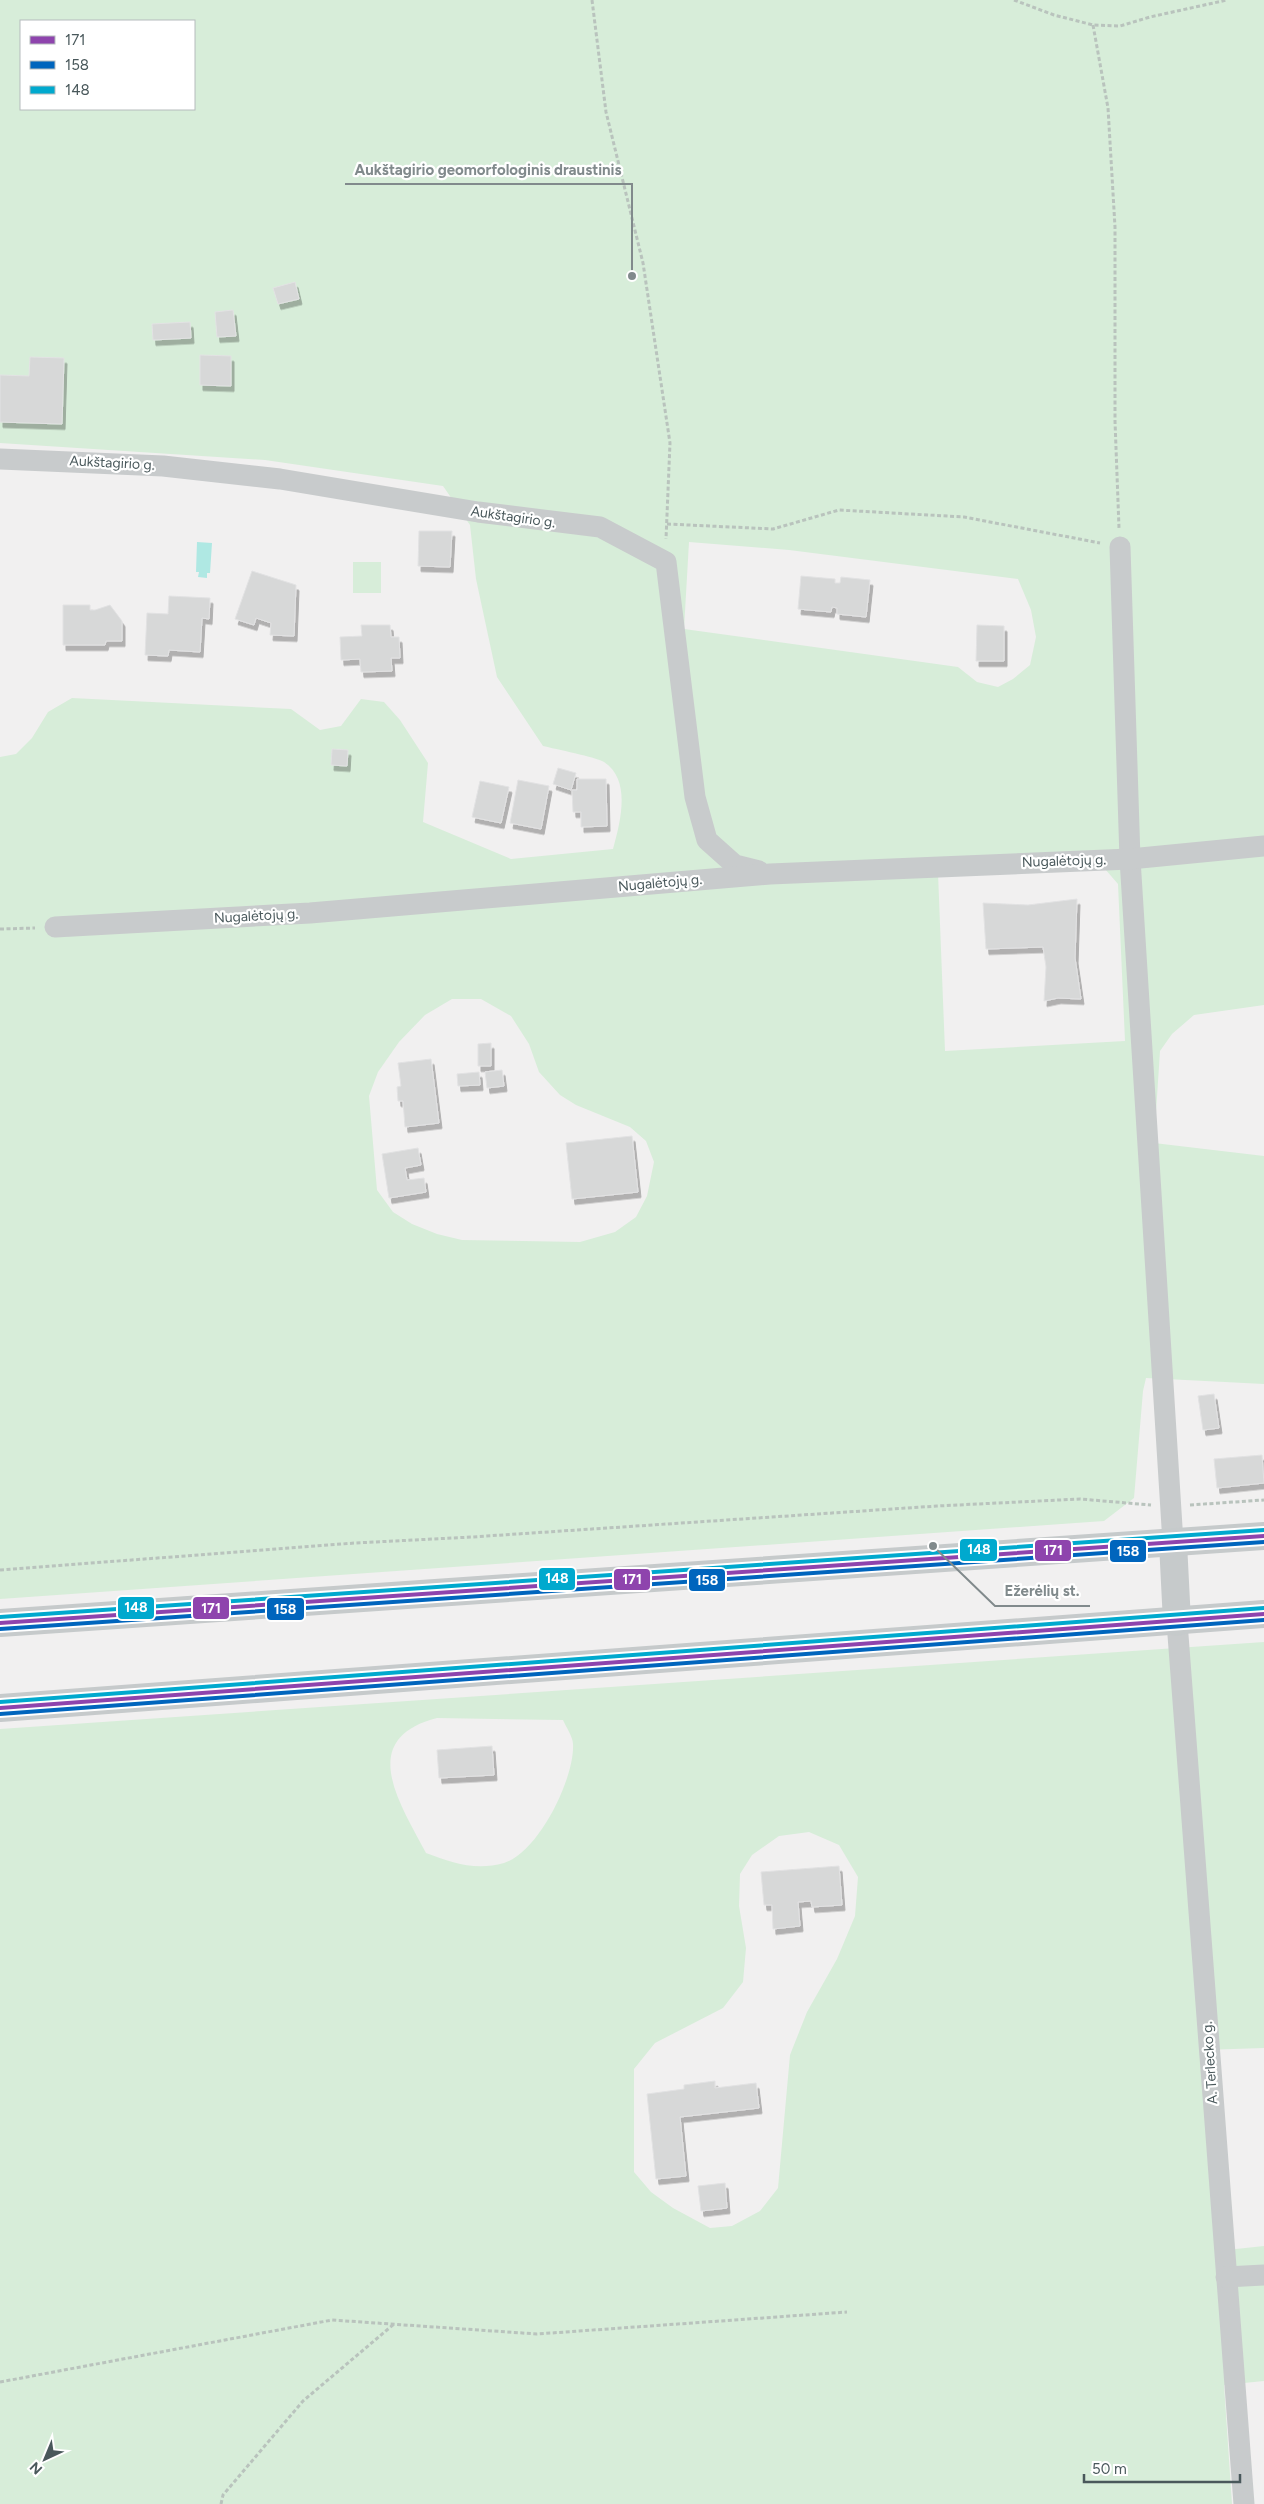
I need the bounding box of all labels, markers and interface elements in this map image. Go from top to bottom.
legend [20,20,195,110]
text: 171 [65,31,85,49]
text: 158 [65,56,89,74]
text: 148 [65,81,90,99]
callout: Aukštagirio geomorfologinis draustinis [345,154,632,184]
text: Aukštagirio geomorfologinis draustinis [354,161,622,179]
street label: Aukštagirio g. [69,452,155,474]
street label: Aukštagirio g. [470,503,556,531]
street label: Nugalėtojų g. [1022,851,1106,871]
street label: Nugalėtojų g. [617,871,703,895]
street label: Nugalėtojų g. [213,905,299,927]
line badge: 148 [959,1538,998,1562]
line badge: 171 [1034,1539,1072,1562]
line badge: 158 [1109,1539,1147,1563]
text: 148 [967,1541,991,1558]
text: 171 [1043,1542,1063,1559]
text: 158 [1117,1543,1139,1560]
line badge: 148 [538,1567,576,1591]
line badge: 171 [613,1568,651,1591]
line badge: 158 [688,1568,726,1592]
text: 148 [545,1570,569,1587]
text: 171 [622,1571,642,1588]
text: 158 [696,1572,718,1589]
callout: Ežerėlių st. [995,1576,1090,1606]
text: Ežerėlių st. [1005,1582,1080,1600]
line badge: 148 [117,1596,155,1620]
line badge: 171 [192,1596,230,1620]
line badge: 158 [266,1597,305,1621]
text: 148 [124,1599,148,1616]
text: 171 [201,1600,221,1617]
text: 158 [274,1601,296,1618]
street label: A. Terlecko g. [1199,2021,1221,2105]
north arrow [20,2434,70,2484]
scale bar [1084,2452,1240,2484]
text: N [27,2458,46,2478]
text: 50 m [1092,2460,1127,2478]

